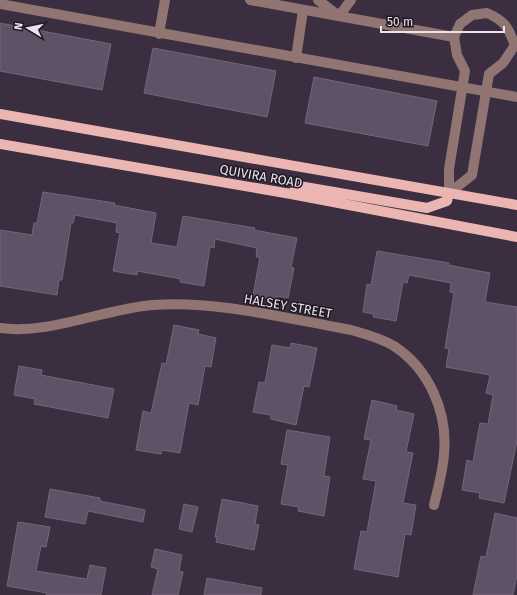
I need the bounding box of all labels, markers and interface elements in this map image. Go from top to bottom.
north arrow [8,8,48,48]
scale bar [381,8,504,34]
text: 50 m [387,15,413,29]
text: N [12,22,26,31]
street label: QUIVIRA ROAD [218,161,304,191]
street label: HALSEY STREET [243,291,333,321]

